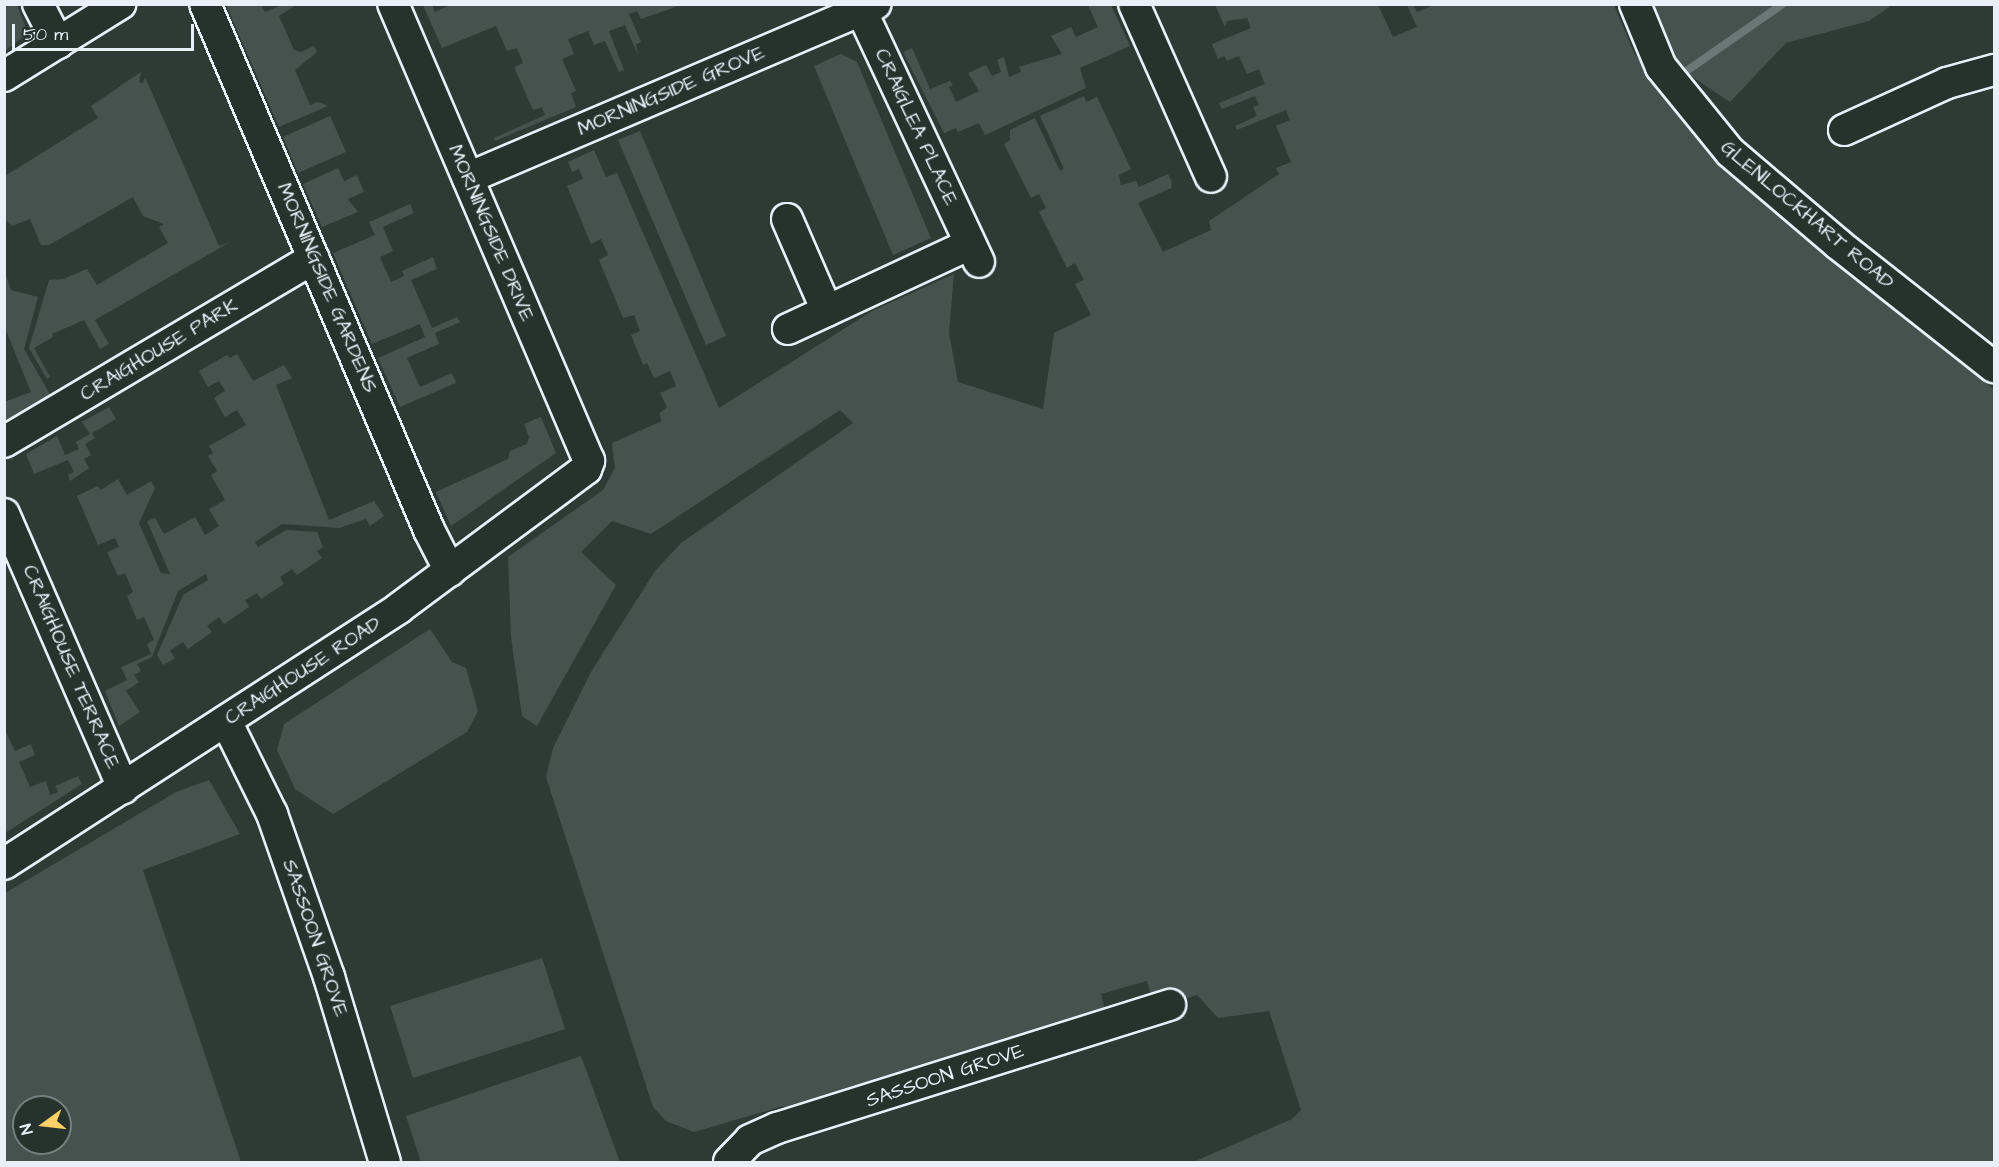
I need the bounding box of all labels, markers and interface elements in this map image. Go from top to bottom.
scale bar [15,12,196,50]
text: 50 m [23,22,68,47]
street label: MORNINGSIDE GROVE [574,41,768,141]
street label: CRAIGLEA PLACE [869,45,963,209]
street label: GLENLOCKHART ROAD [1716,136,1898,294]
street label: MORNINGSIDE DRIVE [443,141,539,325]
street label: MORNINGSIDE GARDENS [272,179,382,397]
street label: CRAIGHOUSE PARK [76,293,242,407]
street label: CRAIGHOUSE TERRACE [17,561,125,773]
street label: CRAIGHOUSE ROAD [221,612,385,730]
street label: SASSOON GROVE [277,856,353,1020]
street label: SASSOON GROVE [863,1039,1027,1113]
north arrow [12,1095,72,1155]
text: N [15,1121,38,1137]

